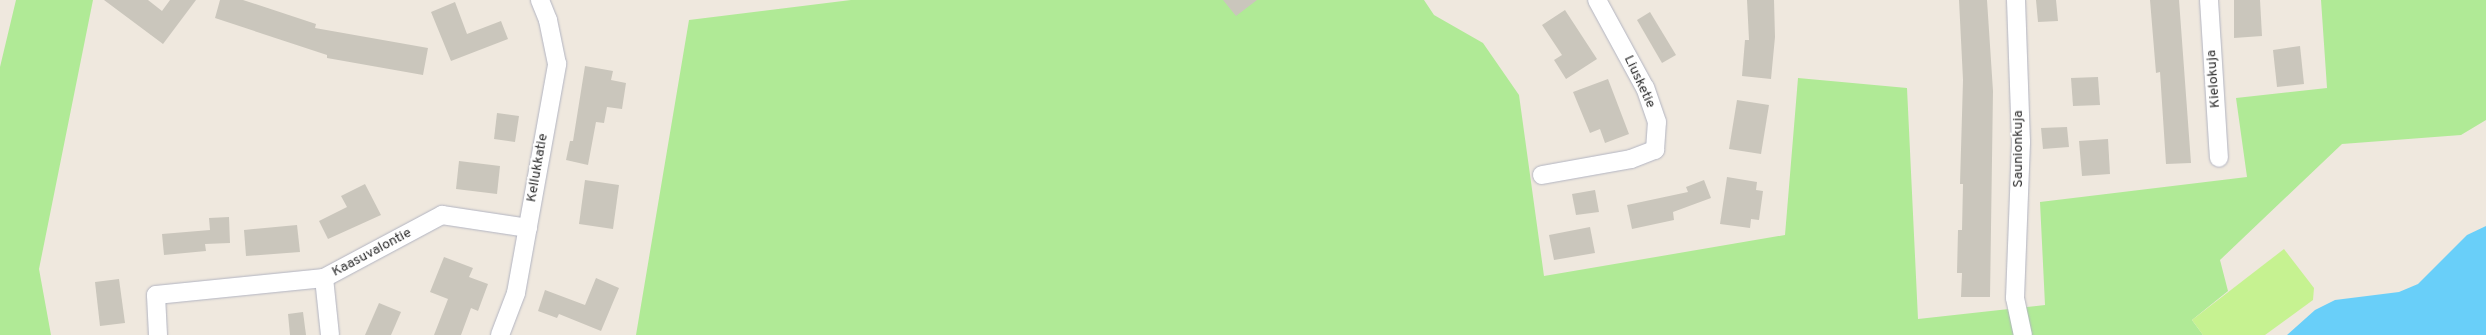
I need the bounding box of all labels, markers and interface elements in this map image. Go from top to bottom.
street label: Kielokuja [2204,49,2224,109]
street label: Liusketie [1619,53,1659,111]
street label: Saunionkuja [2011,110,2027,188]
street label: Kellukkatie [524,132,552,204]
street label: Kaasuvalontie [329,225,415,281]

